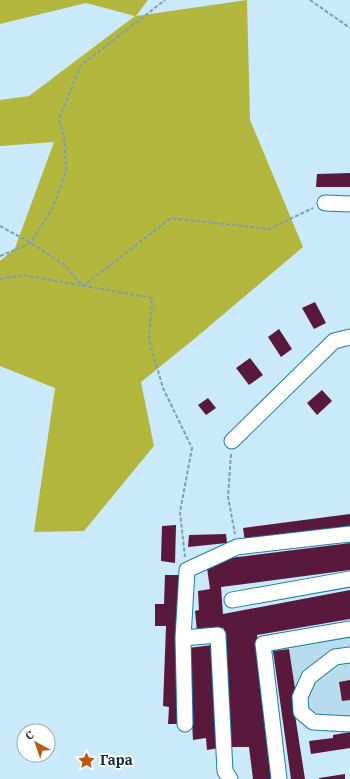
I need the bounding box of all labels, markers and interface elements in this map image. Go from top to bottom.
north arrow [16,723,56,763]
text: С [22,728,37,743]
place icon: Гара [77,750,97,770]
place label: Гара [100,751,133,769]

